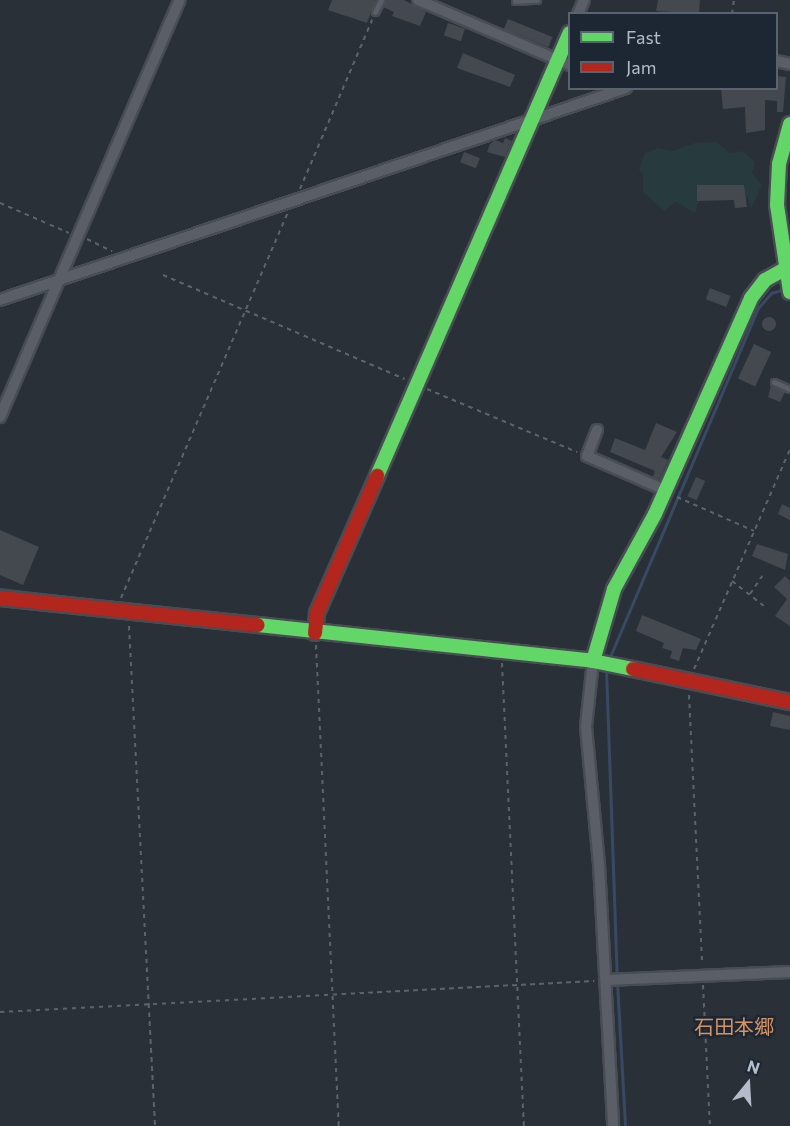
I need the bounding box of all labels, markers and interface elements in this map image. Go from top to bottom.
legend [568,12,778,90]
text: Fast [626,26,661,48]
text: Jam [626,56,656,78]
district label: 石田本郷 [694,1014,774,1038]
north arrow [718,1054,778,1114]
text: N [745,1056,762,1077]

